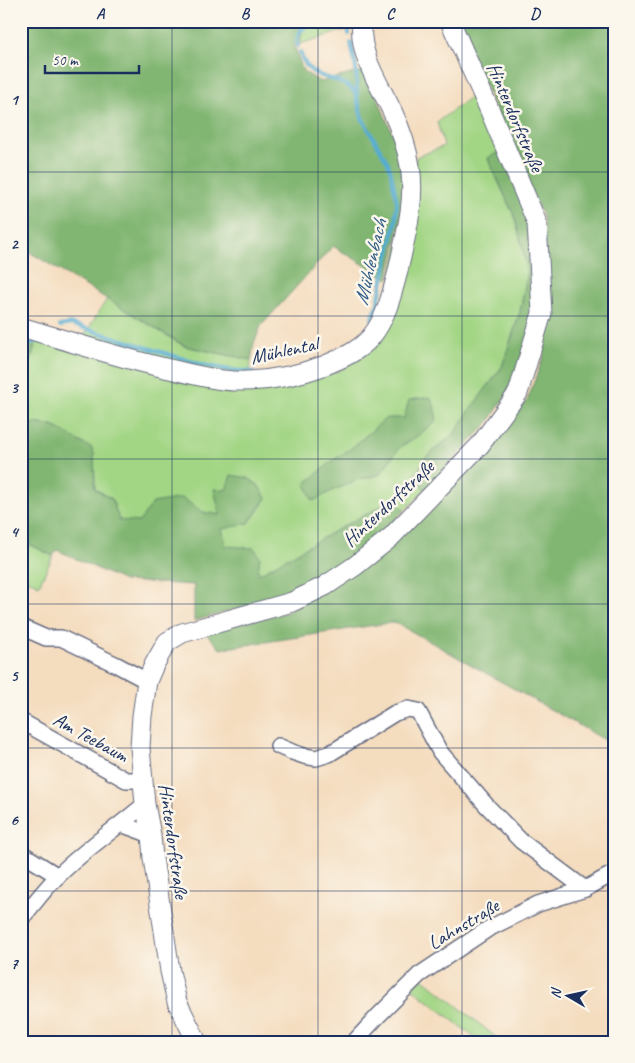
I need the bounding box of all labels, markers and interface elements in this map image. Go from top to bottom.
text: A [96,4,106,24]
text: B [241,4,251,24]
text: C [386,4,396,24]
text: D [530,4,541,24]
scale bar [45,42,139,74]
text: 50 m [52,51,79,70]
street label: Hinterdorfstraße [481,59,550,177]
text: 1 [10,90,19,110]
water label: Mühlenbach [348,215,393,307]
text: 2 [10,234,19,254]
street label: Mühlental [248,330,323,370]
text: 3 [10,378,19,398]
street label: Hinterdorfstraße [337,454,440,552]
text: 4 [10,522,19,542]
text: 5 [11,666,20,686]
street label: Am Teebaum [49,707,133,769]
street label: Hinterdorfstraße [153,782,194,902]
text: 6 [10,810,19,830]
street label: Lahnstraße [423,893,505,955]
text: 7 [10,954,19,974]
north arrow [542,970,592,1020]
text: N [547,986,565,1000]

